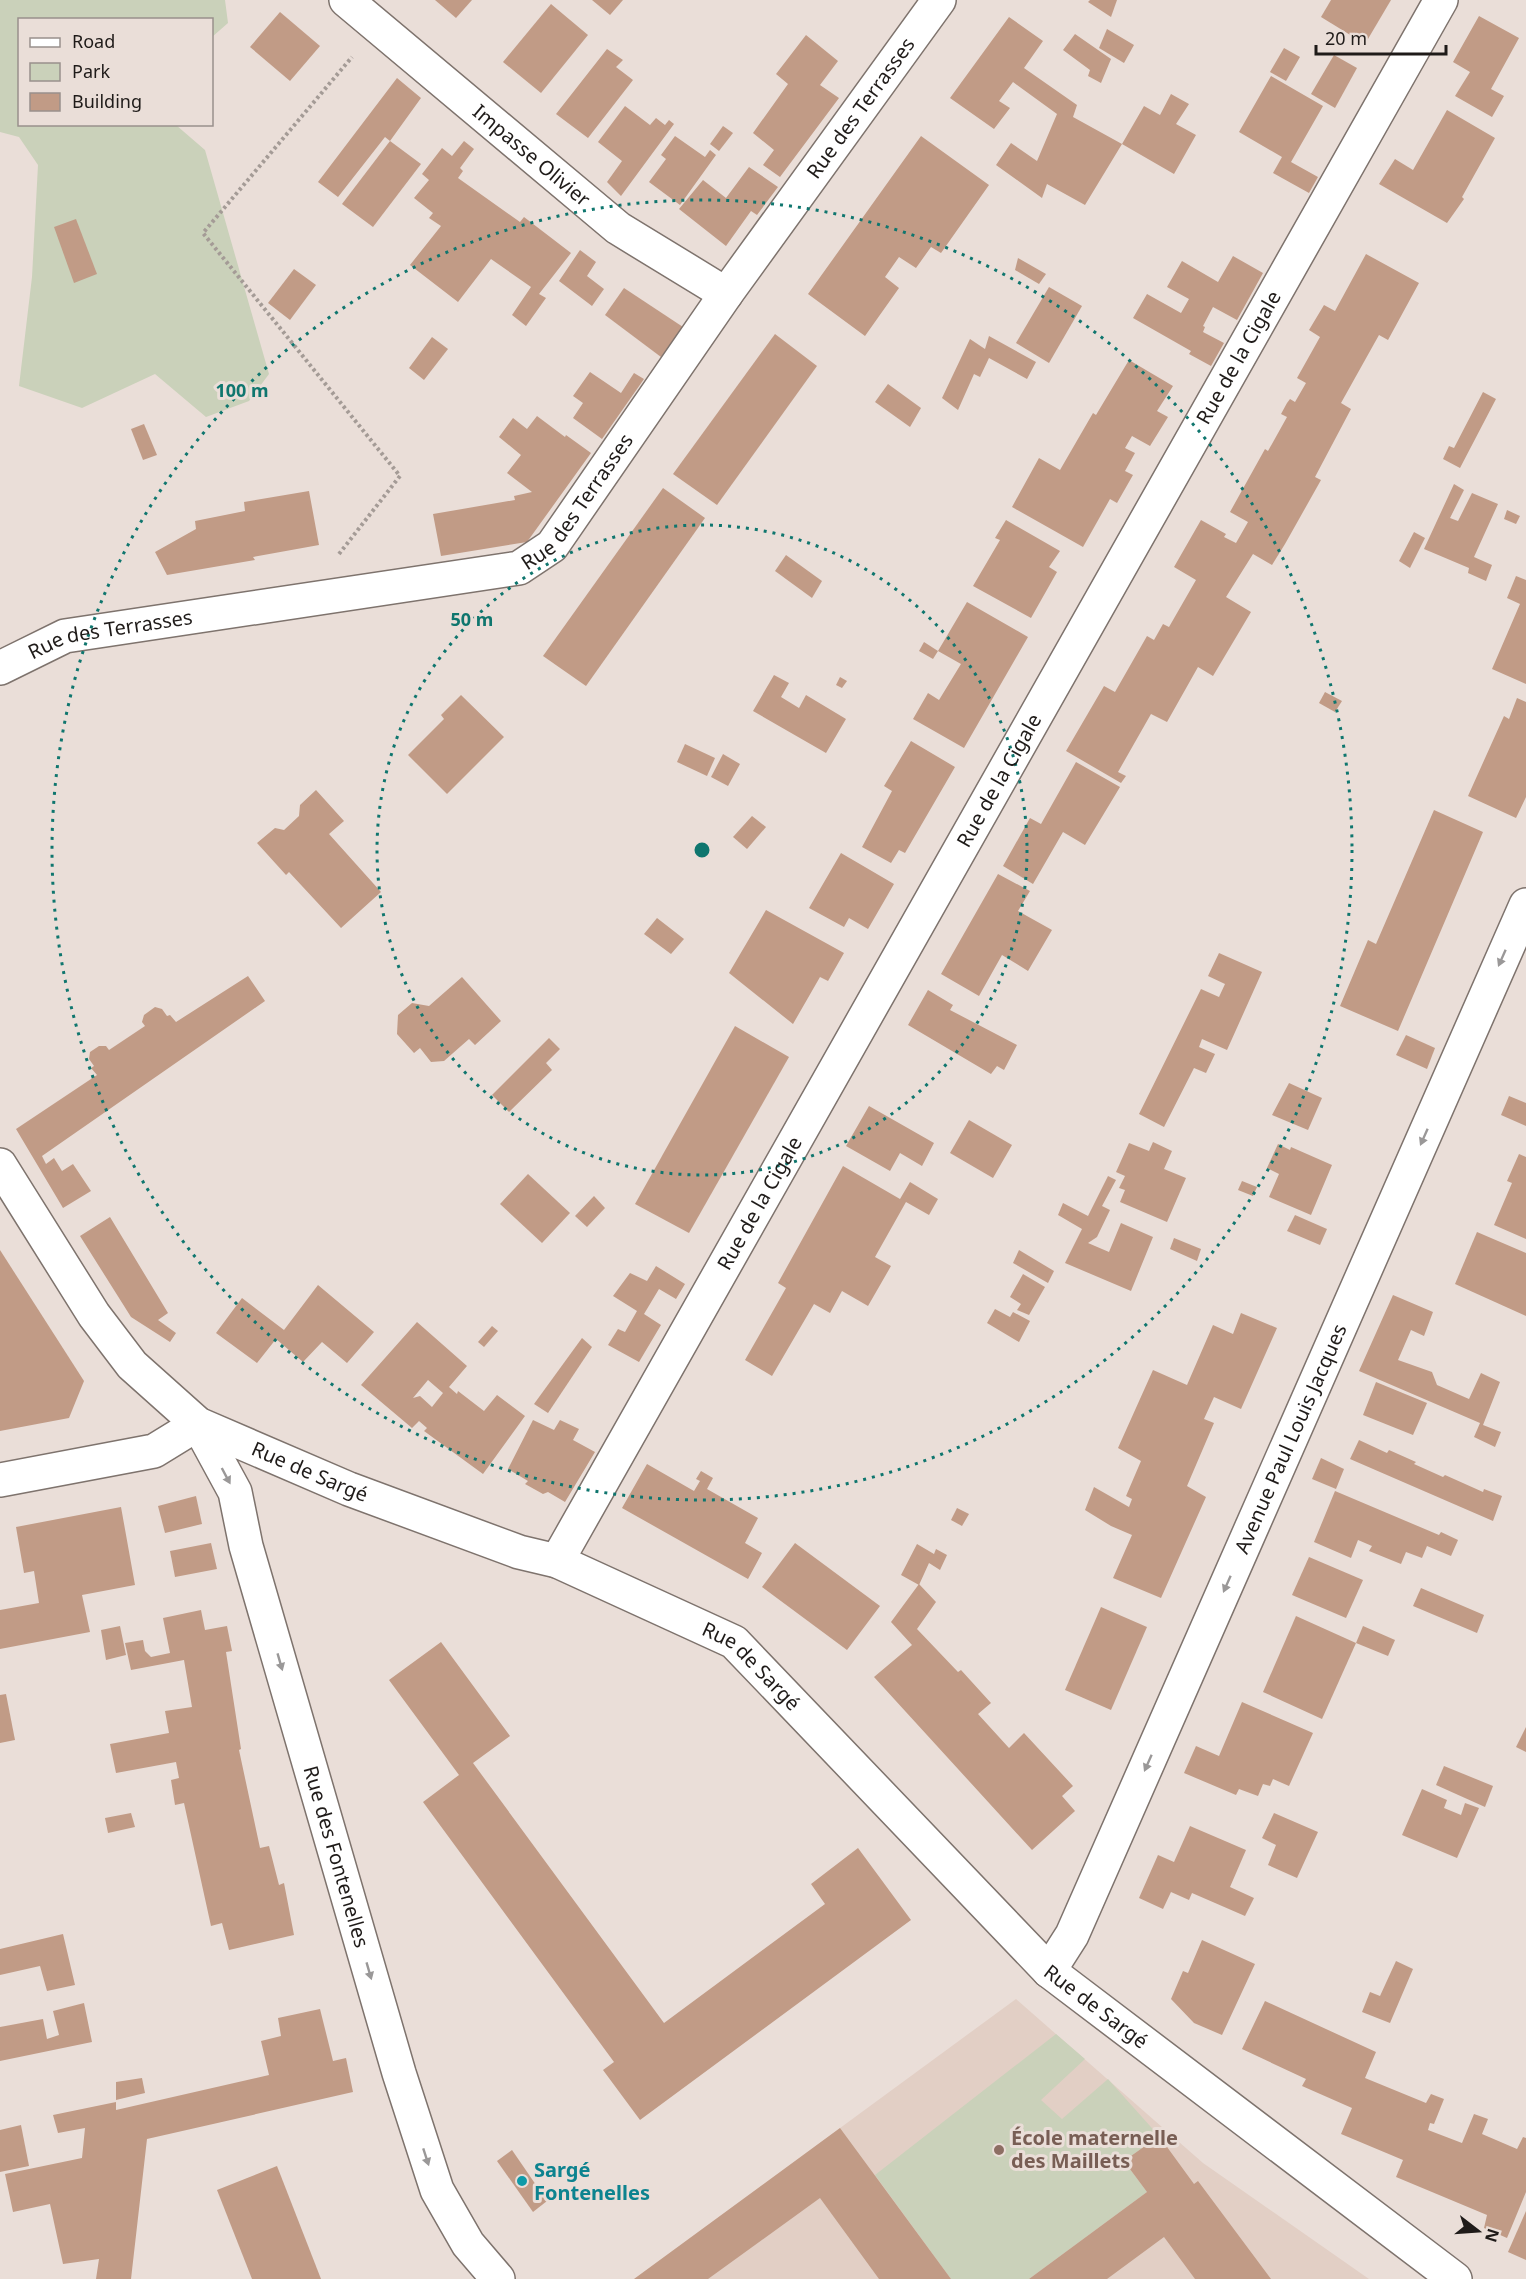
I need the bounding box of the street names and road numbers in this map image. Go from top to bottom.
street label: Rue des Terrasses [800,32,921,184]
street label: Impasse Olivier [467,98,596,212]
street label: Rue de la Cigale [1189,286,1287,429]
street label: Rue des Terrasses [516,428,639,576]
street label: Rue des Terrasses [23,603,194,665]
street label: Rue de la Cigale [950,709,1047,852]
street label: Rue de la Cigale [711,1131,808,1275]
street label: Avenue Paul Louis Jacques [1228,1320,1353,1558]
street label: Rue de Sargé [248,1435,372,1508]
street label: Rue de Sargé [698,1615,807,1716]
street label: Rue des Fontenelles [298,1762,376,1951]
street label: Rue de Sargé [1039,1958,1154,2054]

